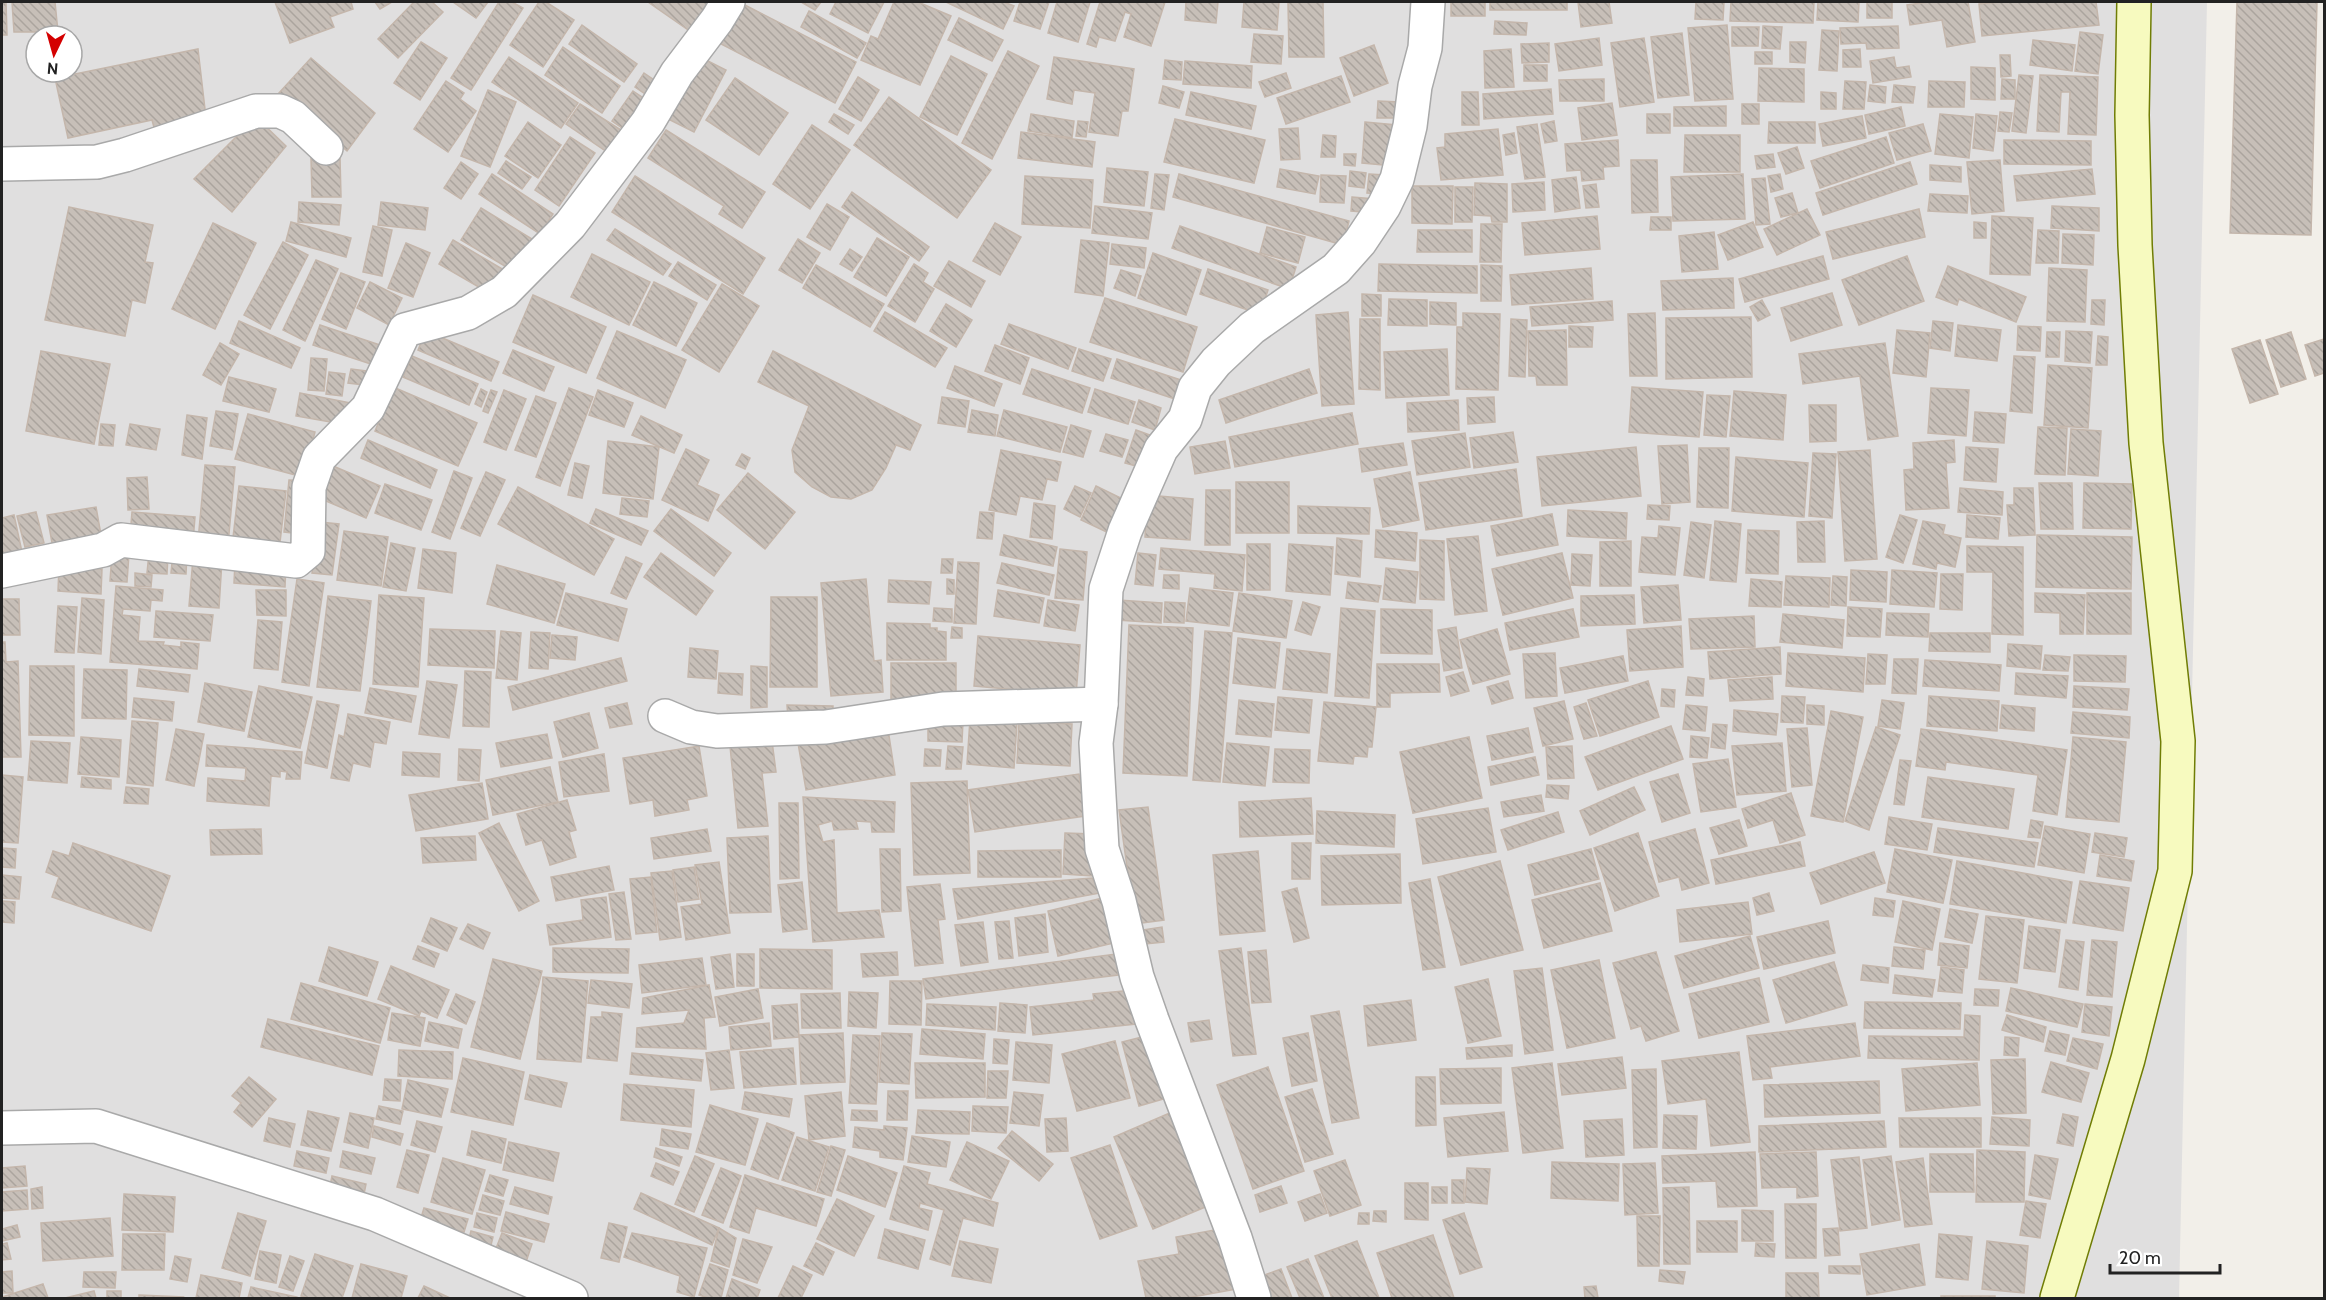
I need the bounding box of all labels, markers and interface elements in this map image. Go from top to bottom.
north arrow [24,24,84,84]
text: N [46,58,59,78]
scale bar [2110,1237,2220,1275]
text: 20 m [2119,1247,2161,1269]

